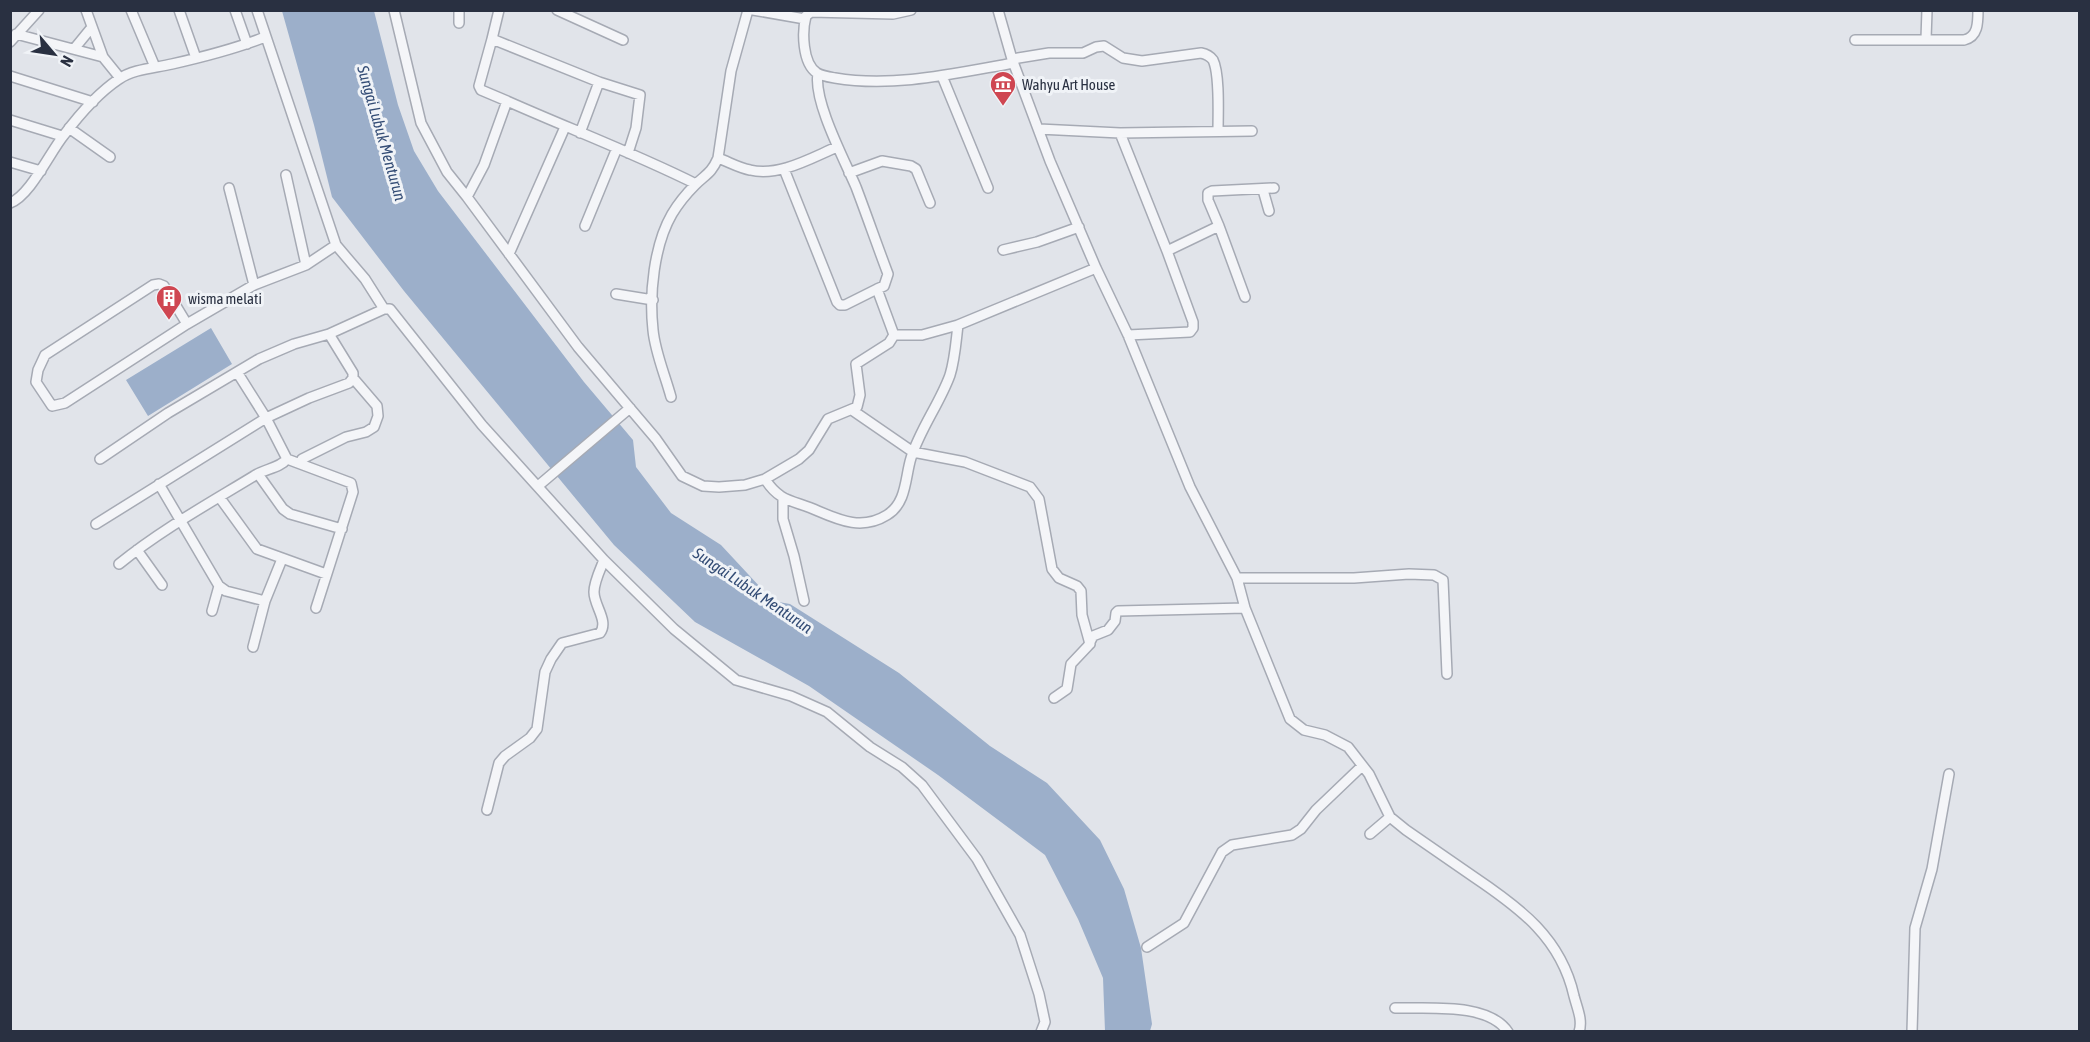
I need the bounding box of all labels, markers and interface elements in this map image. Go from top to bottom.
north arrow [24,24,84,84]
text: N [57,53,77,70]
water label: Sungai Lubuk Menturun [353,63,410,203]
museum icon: Wahyu Art House [988,69,1018,107]
place label: Wahyu Art House [1022,76,1115,93]
building icon: wisma melati [154,283,184,321]
place label: wisma melati [188,290,262,307]
water label: Sungai Lubuk Menturun [689,543,816,637]

